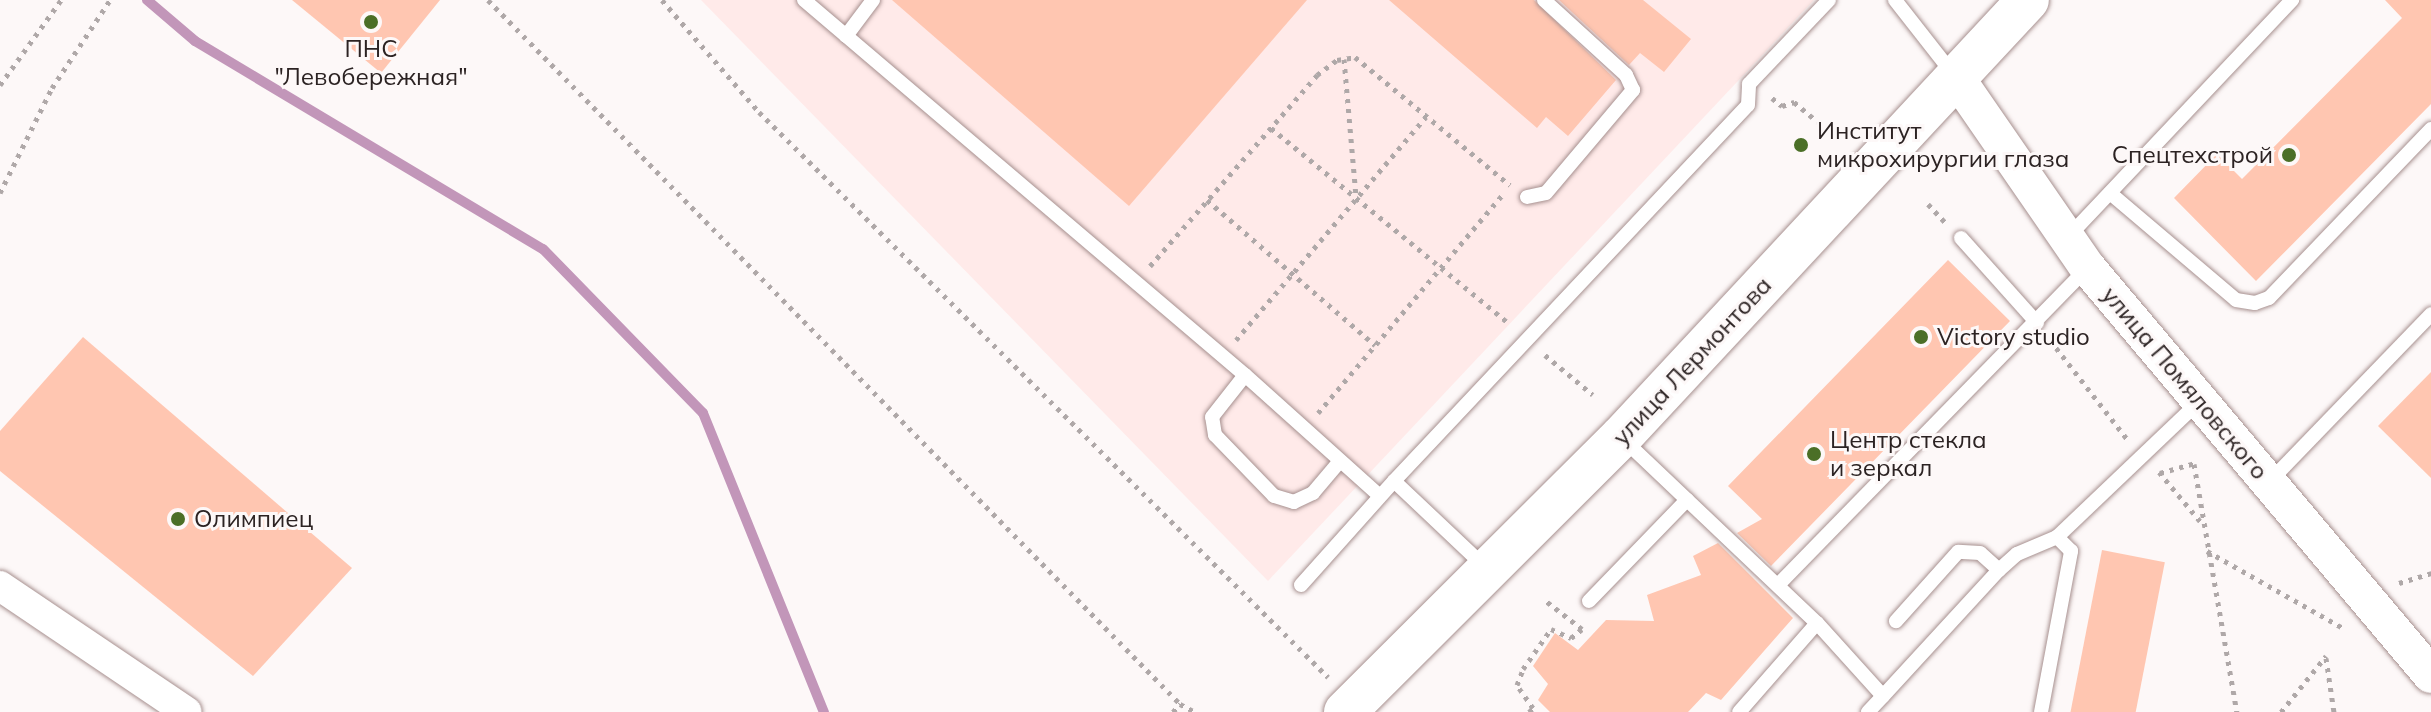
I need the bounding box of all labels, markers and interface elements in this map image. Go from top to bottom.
marker: ПНС "Левобережная" [362,13,380,31]
place label: ПНС "Левобережная" [274,35,468,91]
place label: Институт микрохирургии глаза [1817,117,2069,173]
marker: Институт микрохирургии глаза [1792,136,1810,154]
place label: Спецтехстрой [2112,141,2273,169]
marker: Спецтехстрой [2280,146,2298,164]
street label: улица Лермонтова [1607,271,1777,451]
street label: улица Помяловского [2096,281,2274,485]
place label: Victory studio [1937,323,2090,351]
marker: Victory studio [1912,328,1930,346]
place label: Центр стекла и зеркал [1830,426,1987,482]
marker: Центр стекла и зеркал [1805,445,1823,463]
place label: Олимпиец [194,505,313,533]
marker: Олимпиец [169,510,187,528]

